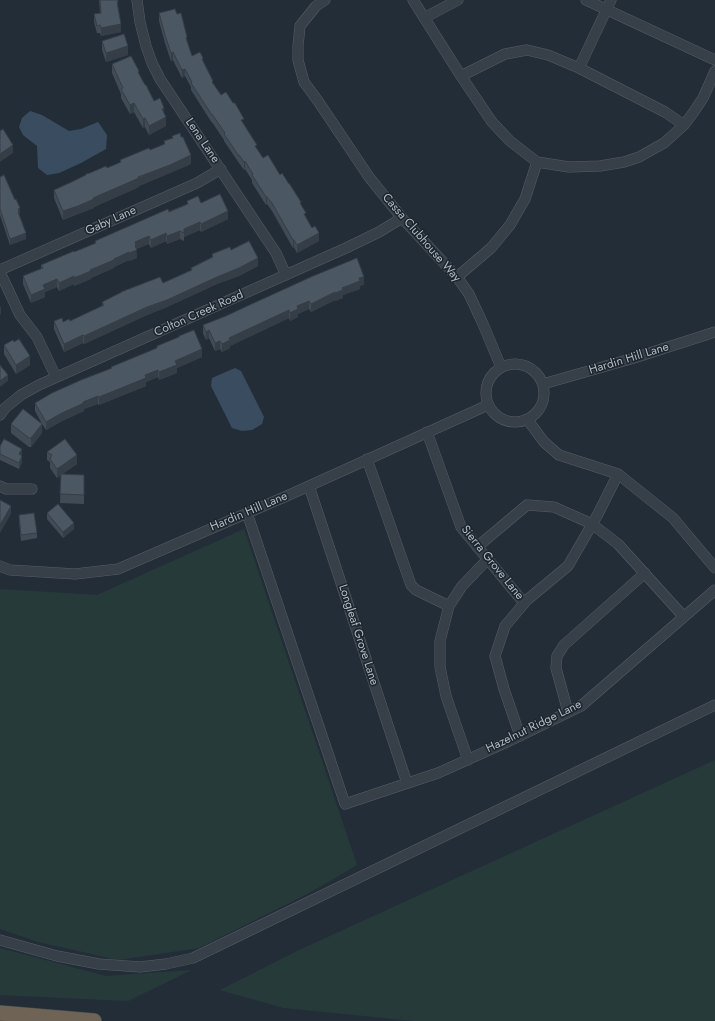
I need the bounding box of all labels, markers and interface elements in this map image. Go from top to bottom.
street label: Lena Lane [182,116,222,166]
street label: Cassa Clubhouse Way [379,191,463,285]
street label: Gaby Lane [83,203,139,239]
street label: Colton Creek Road [152,288,246,340]
street label: Hardin Hill Lane [587,340,671,378]
street label: Hardin Hill Lane [208,489,290,535]
street label: Sierra Grove Lane [458,523,526,603]
street label: Longleaf Grove Lane [335,583,381,687]
street label: Hazelnut Ridge Lane [484,698,584,756]

